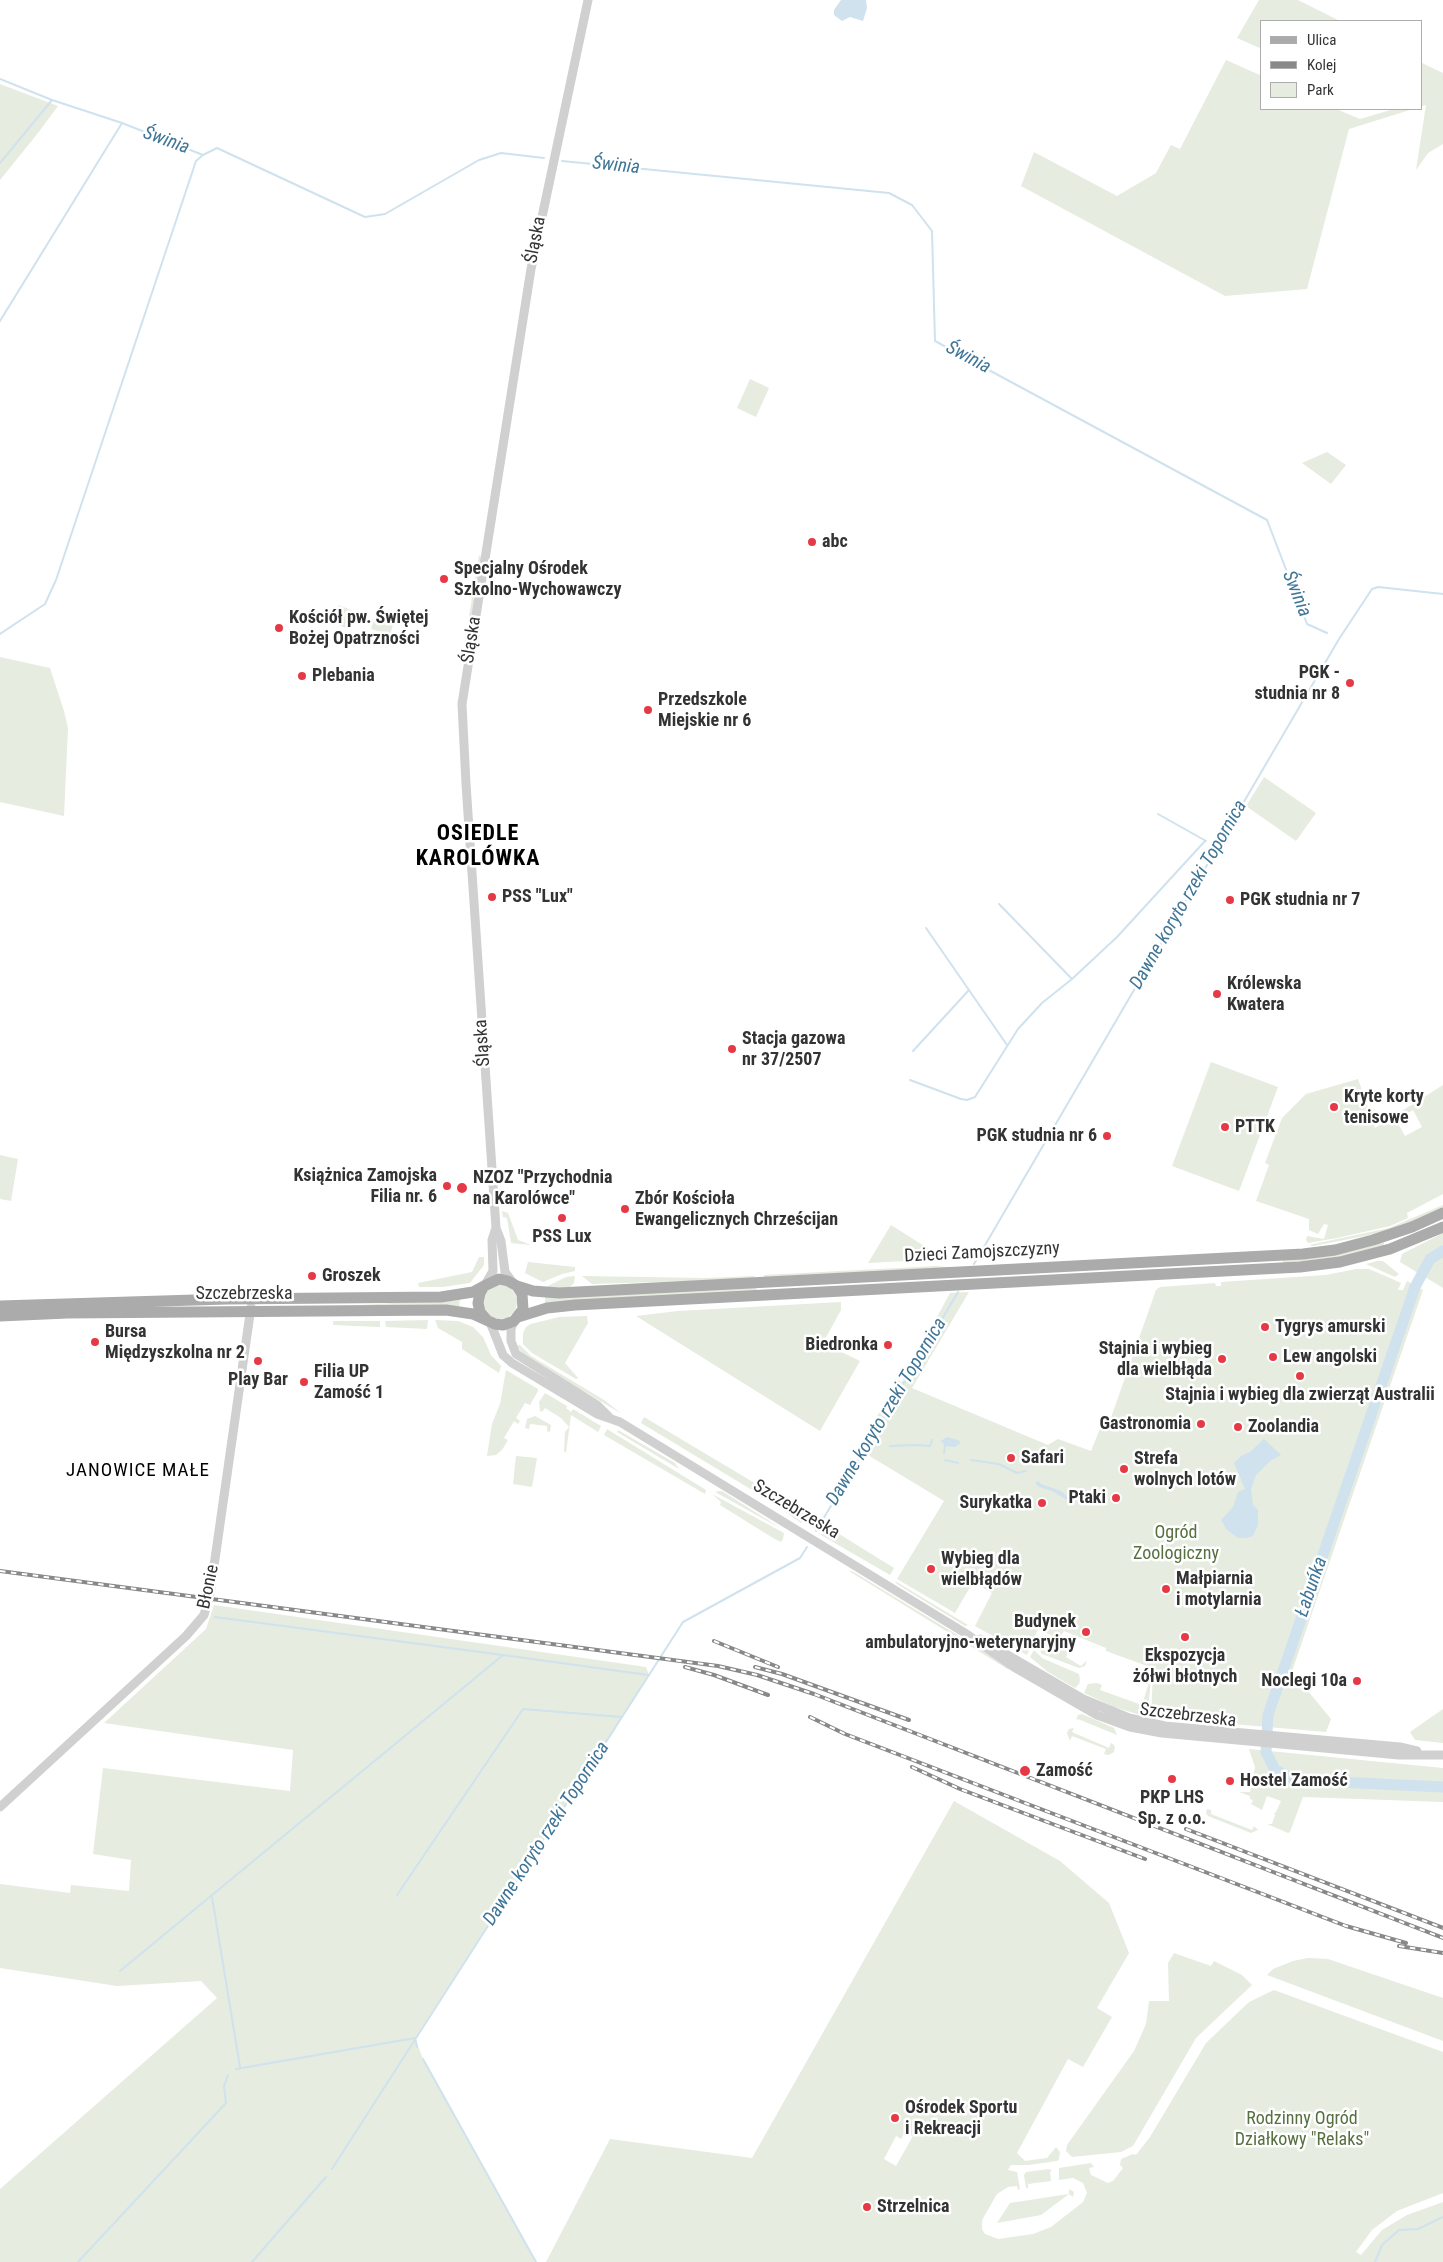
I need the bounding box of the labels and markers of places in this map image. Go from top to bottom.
place label: abc [822,531,848,553]
marker: abc [806,536,818,548]
place label: Specjalny Ośrodek Szkolno-Wychowawczy [454,558,621,600]
marker: Specjalny Ośrodek Szkolno-Wychowawczy [438,573,450,585]
place label: Kościół pw. Świętej Bożej Opatrzności [289,607,428,650]
marker: Kościół pw. Świętej Bożej Opatrzności [273,622,285,634]
place label: PGK - studnia nr 8 [1254,662,1340,704]
place label: Plebania [312,665,375,687]
marker: Plebania [296,670,308,682]
marker: PGK - studnia nr 8 [1344,677,1356,689]
place label: Przedszkole Miejskie nr 6 [658,689,751,732]
marker: Przedszkole Miejskie nr 6 [642,704,654,716]
place label: PSS "Lux" [502,886,573,908]
place label: PGK studnia nr 7 [1240,889,1360,911]
marker: PSS "Lux" [486,891,498,903]
marker: PGK studnia nr 7 [1224,894,1236,906]
place label: Królewska Kwatera [1227,973,1301,1016]
marker: Królewska Kwatera [1211,988,1223,1000]
place label: Stacja gazowa nr 37/2507 [742,1028,845,1070]
marker: Stacja gazowa nr 37/2507 [726,1043,738,1055]
place label: Kryte korty tenisowe [1344,1086,1424,1128]
marker: Kryte korty tenisowe [1328,1101,1340,1113]
place label: PTTK [1235,1116,1275,1138]
marker: PTTK [1219,1121,1231,1133]
place label: PGK studnia nr 6 [977,1125,1097,1147]
marker: PGK studnia nr 6 [1101,1130,1113,1142]
place label: Książnica Zamojska Filia nr. 6 [293,1165,437,1208]
place label: NZOZ "Przychodnia na Karolówce" [473,1167,613,1210]
marker: Książnica Zamojska Filia nr. 6 [441,1180,453,1192]
marker: NZOZ "Przychodnia na Karolówce" [455,1181,469,1195]
place label: Zbór Kościoła Ewangelicznych Chrześcijan [635,1188,838,1230]
marker: Zbór Kościoła Ewangelicznych Chrześcijan [619,1203,631,1215]
marker: PSS Lux [556,1212,568,1224]
place label: PSS Lux [532,1226,592,1248]
place label: Groszek [322,1265,381,1287]
marker: Groszek [306,1270,318,1282]
place label: Tygrys amurski [1275,1316,1385,1338]
place label: Bursa Międzyszkolna nr 2 [105,1321,245,1364]
marker: Tygrys amurski [1259,1321,1271,1333]
place label: Biedronka [805,1334,878,1356]
marker: Bursa Międzyszkolna nr 2 [89,1336,101,1348]
place label: Stajnia i wybieg dla wielbłąda [1099,1338,1212,1380]
marker: Biedronka [882,1339,894,1351]
place label: Lew angolski [1283,1346,1377,1368]
marker: Lew angolski [1267,1351,1279,1363]
marker: Stajnia i wybieg dla wielbłąda [1216,1353,1228,1365]
marker: Play Bar [252,1355,264,1367]
place label: Filia UP Zamość 1 [314,1361,384,1404]
place label: Play Bar [228,1369,288,1391]
marker: Stajnia i wybieg dla zwierząt Australii [1294,1370,1306,1382]
marker: Filia UP Zamość 1 [298,1376,310,1388]
place label: Stajnia i wybieg dla zwierząt Australii [1165,1384,1435,1406]
place label: Gastronomia [1100,1413,1191,1435]
place label: Zoolandia [1248,1416,1319,1438]
marker: Gastronomia [1195,1418,1207,1430]
marker: Zoolandia [1232,1421,1244,1433]
place label: Safari [1021,1447,1064,1469]
place label: Strefa wolnych lotów [1134,1448,1236,1490]
marker: Safari [1005,1452,1017,1464]
marker: Strefa wolnych lotów [1118,1463,1130,1475]
place label: Ptaki [1069,1487,1106,1509]
place label: Surykatka [960,1492,1032,1514]
marker: Ptaki [1110,1492,1122,1504]
marker: Surykatka [1036,1497,1048,1509]
place label: Wybieg dla wielbłądów [941,1548,1022,1590]
marker: Wybieg dla wielbłądów [925,1563,937,1575]
place label: Małpiarnia i motylarnia [1176,1568,1261,1610]
marker: Małpiarnia i motylarnia [1160,1583,1172,1595]
place label: Budynek ambulatoryjno-weterynaryjny [865,1611,1076,1654]
marker: Budynek ambulatoryjno-weterynaryjny [1080,1626,1092,1638]
marker: Ekspozycja żółwi błotnych [1179,1631,1191,1643]
place label: Ekspozycja żółwi błotnych [1133,1645,1237,1688]
place label: Noclegi 10a [1261,1670,1347,1692]
marker: Noclegi 10a [1351,1675,1363,1687]
place label: Zamość [1036,1760,1093,1782]
marker: Zamość [1018,1764,1032,1778]
place label: Hostel Zamość [1240,1770,1348,1792]
marker: PKP LHS Sp. z o.o. [1166,1773,1178,1785]
marker: Hostel Zamość [1224,1775,1236,1787]
place label: PKP LHS Sp. z o.o. [1138,1787,1206,1830]
place label: Ośrodek Sportu i Rekreacji [905,2097,1017,2140]
marker: Ośrodek Sportu i Rekreacji [889,2112,901,2124]
place label: Strzelnica [877,2196,949,2218]
marker: Strzelnica [861,2201,873,2213]

